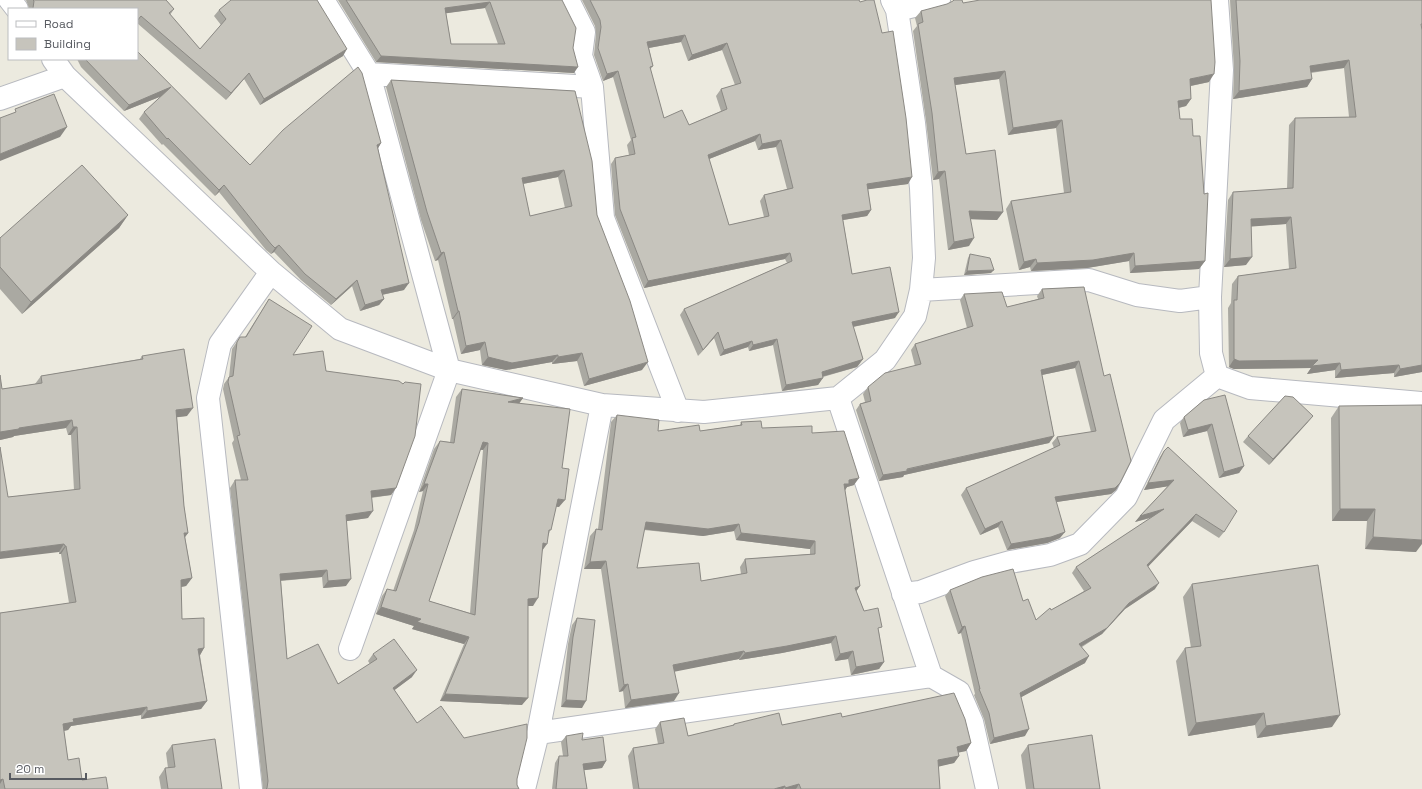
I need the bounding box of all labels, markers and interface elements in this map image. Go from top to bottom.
legend [8,8,138,60]
text: Road [44,16,73,32]
text: Building [44,36,91,52]
scale bar [10,755,86,781]
text: 20 m [16,761,44,777]

